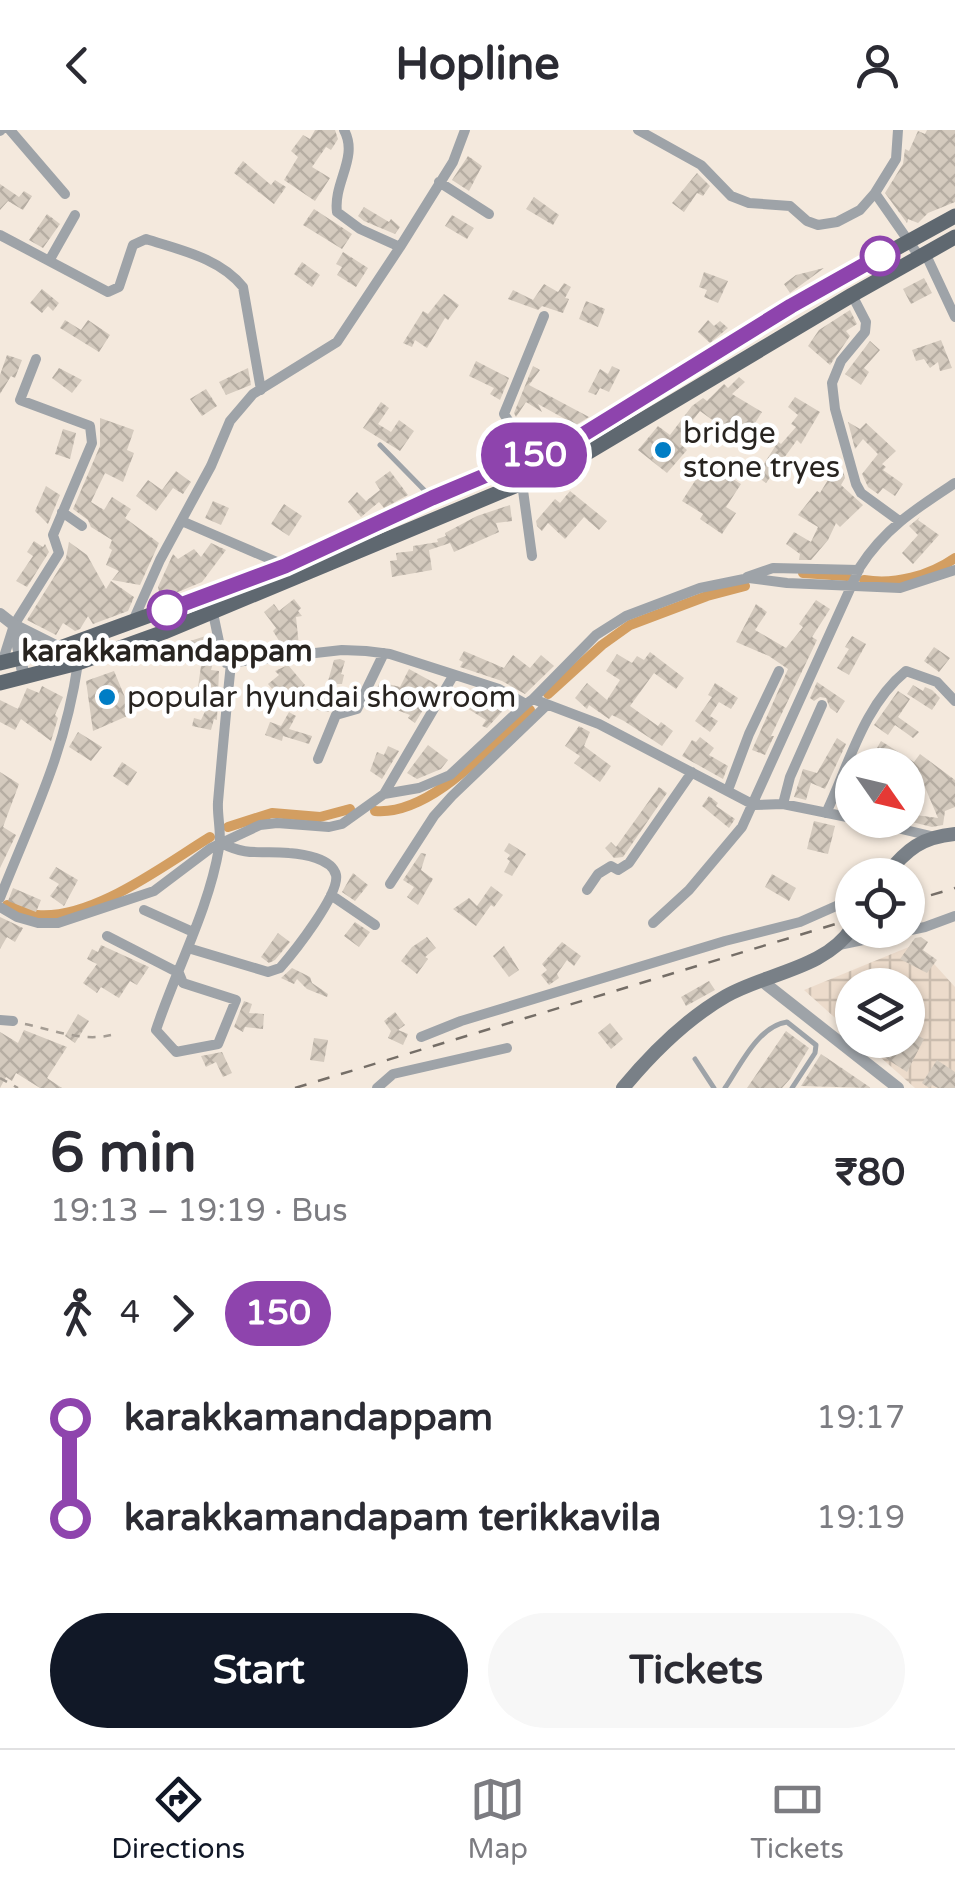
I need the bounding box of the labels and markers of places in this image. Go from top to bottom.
unlabelled marker [861,237,899,275]
place label: bridge stone tryes [683,415,840,486]
marker: bridge stone tryes [652,439,674,461]
marker: karakkamandappam [148,591,186,629]
place label: karakkamandappam [21,633,313,670]
place label: popular hyundai showroom [127,679,516,716]
marker: popular hyundai showroom [96,686,118,708]

